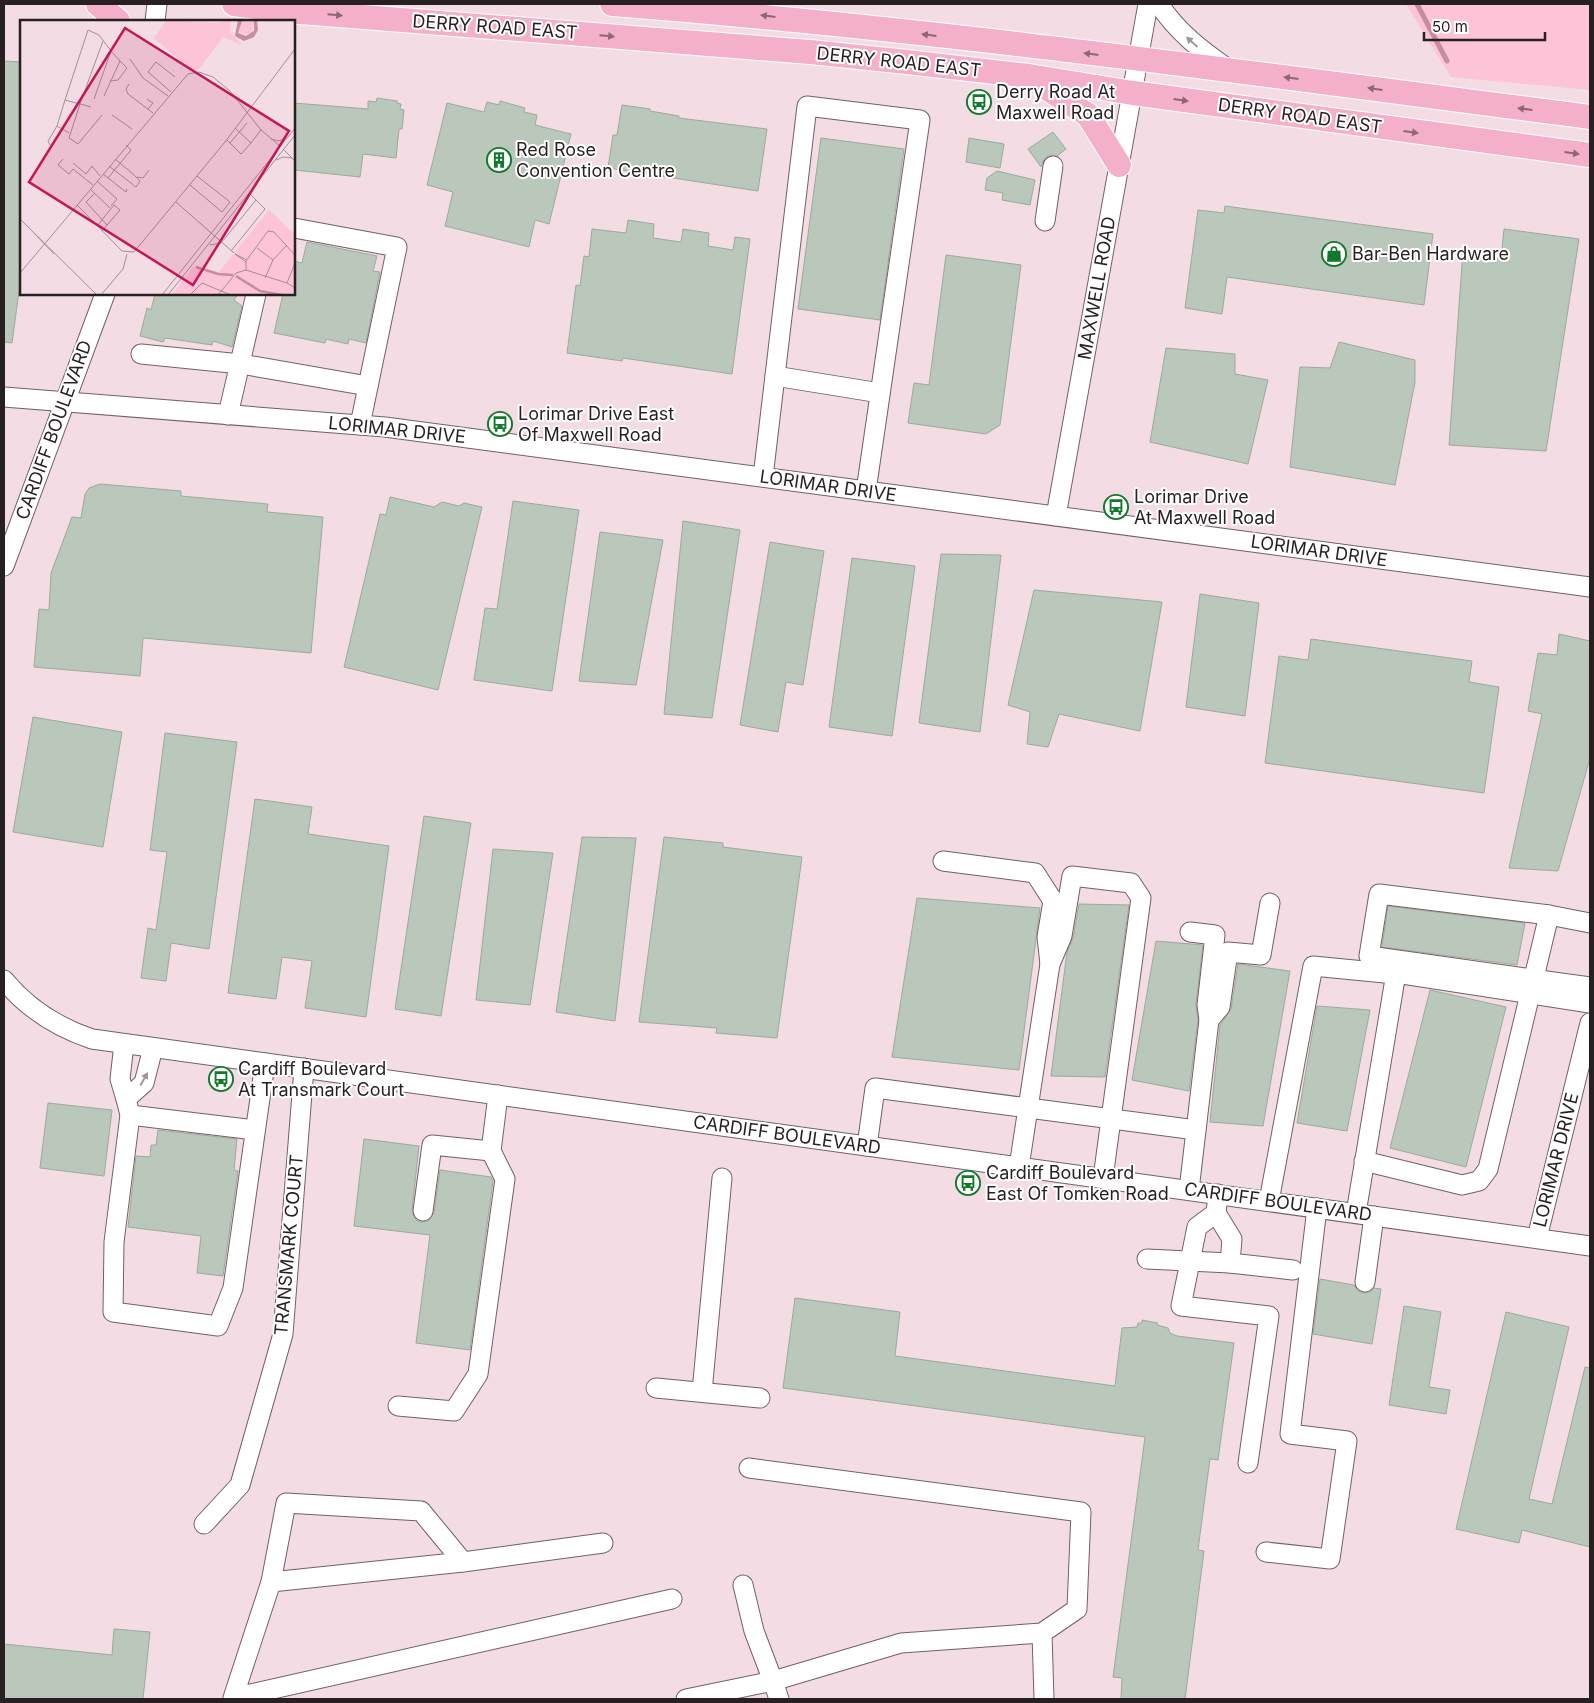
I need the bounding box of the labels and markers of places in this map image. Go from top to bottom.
place label: Derry Road At Maxwell Road [996,81,1115,123]
bus stop icon: Derry Road At Maxwell Road [966,89,992,115]
place label: Red Rose Convention Centre [516,139,675,181]
building icon: Red Rose Convention Centre [486,147,512,173]
shop icon: Bar-Ben Hardware [1321,241,1347,267]
place label: Bar-Ben Hardware [1352,243,1509,264]
place label: Lorimar Drive East Of Maxwell Road [518,403,674,445]
bus stop icon: Lorimar Drive East Of Maxwell Road [487,411,513,437]
place label: Lorimar Drive At Maxwell Road [1134,486,1275,528]
bus stop icon: Lorimar Drive At Maxwell Road [1103,494,1129,520]
place label: Cardiff Boulevard At Transmark Court [238,1058,404,1100]
bus stop icon: Cardiff Boulevard At Transmark Court [208,1066,234,1092]
place label: Cardiff Boulevard East Of Tomken Road [986,1162,1169,1204]
bus stop icon: Cardiff Boulevard East Of Tomken Road [955,1170,981,1196]

